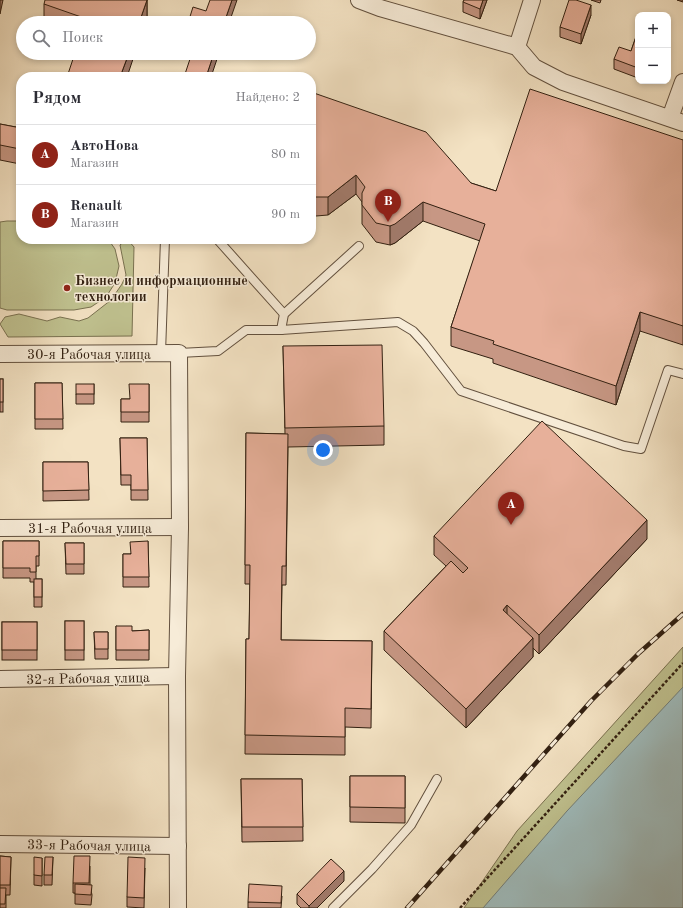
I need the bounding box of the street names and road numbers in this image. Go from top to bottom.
street label: 30-я Рабочая улица [27,348,151,362]
street label: 31-я Рабочая улица [28,522,152,536]
street label: 32-я Рабочая улица [26,671,150,687]
street label: 33-я Рабочая улица [27,838,151,854]

